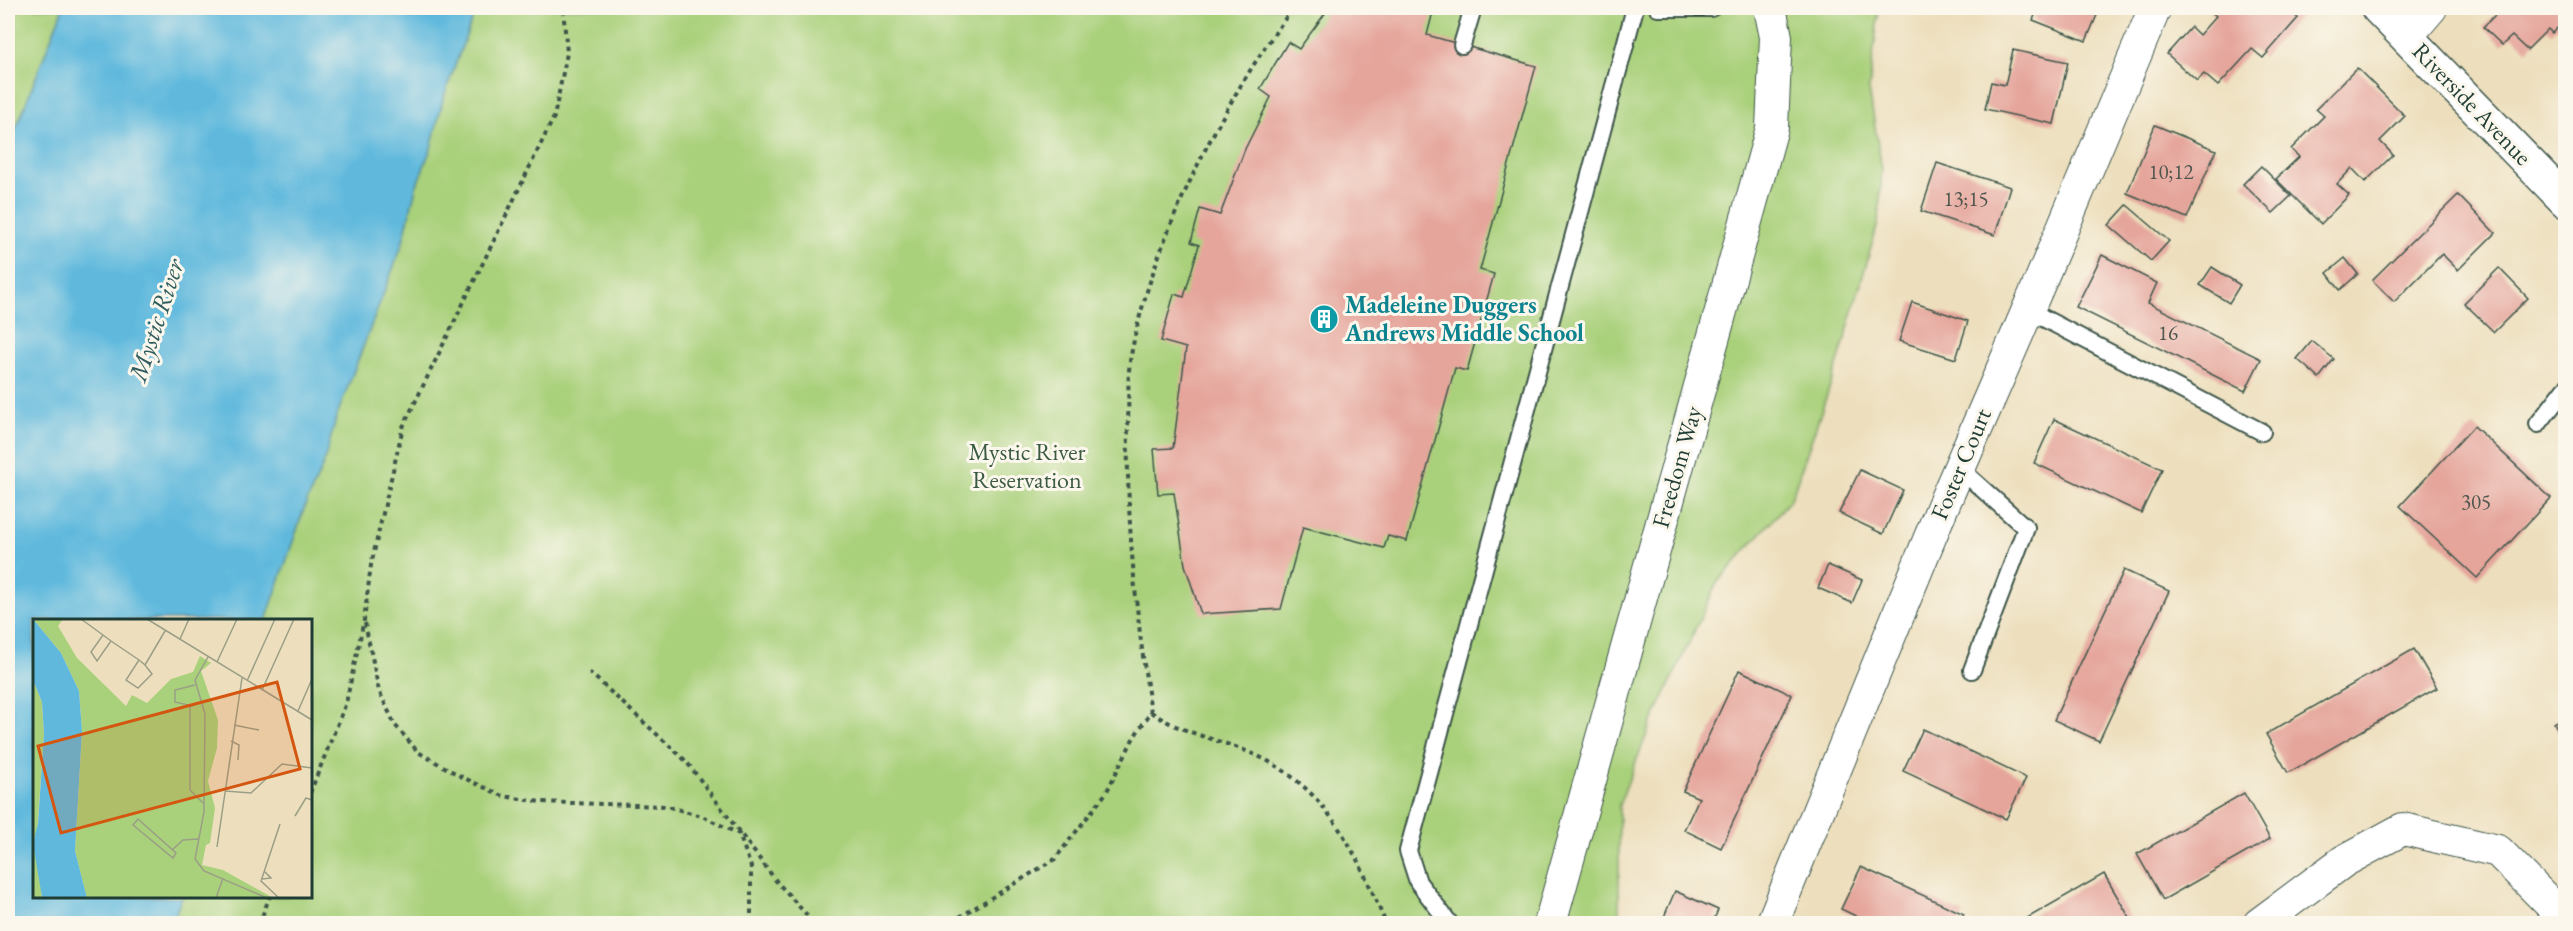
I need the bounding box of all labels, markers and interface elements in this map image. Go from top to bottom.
street label: Riverside Avenue [2406,36,2539,172]
house number: 10;12 [2148,158,2194,185]
house number: 13;15 [1943,185,1989,212]
water label: Mystic River [120,254,192,387]
place label: Madeleine Duggers Andrews Middle School [1344,289,1584,348]
building icon: Madeleine Duggers Andrews Middle School [1308,303,1340,335]
house number: 16 [2158,319,2178,346]
street label: Freedom Way [1644,402,1709,531]
street label: Foster Court [1923,403,1998,524]
park label: Mystic River Reservation [968,436,1086,495]
house number: 305 [2461,488,2491,515]
inset map [33,619,312,898]

